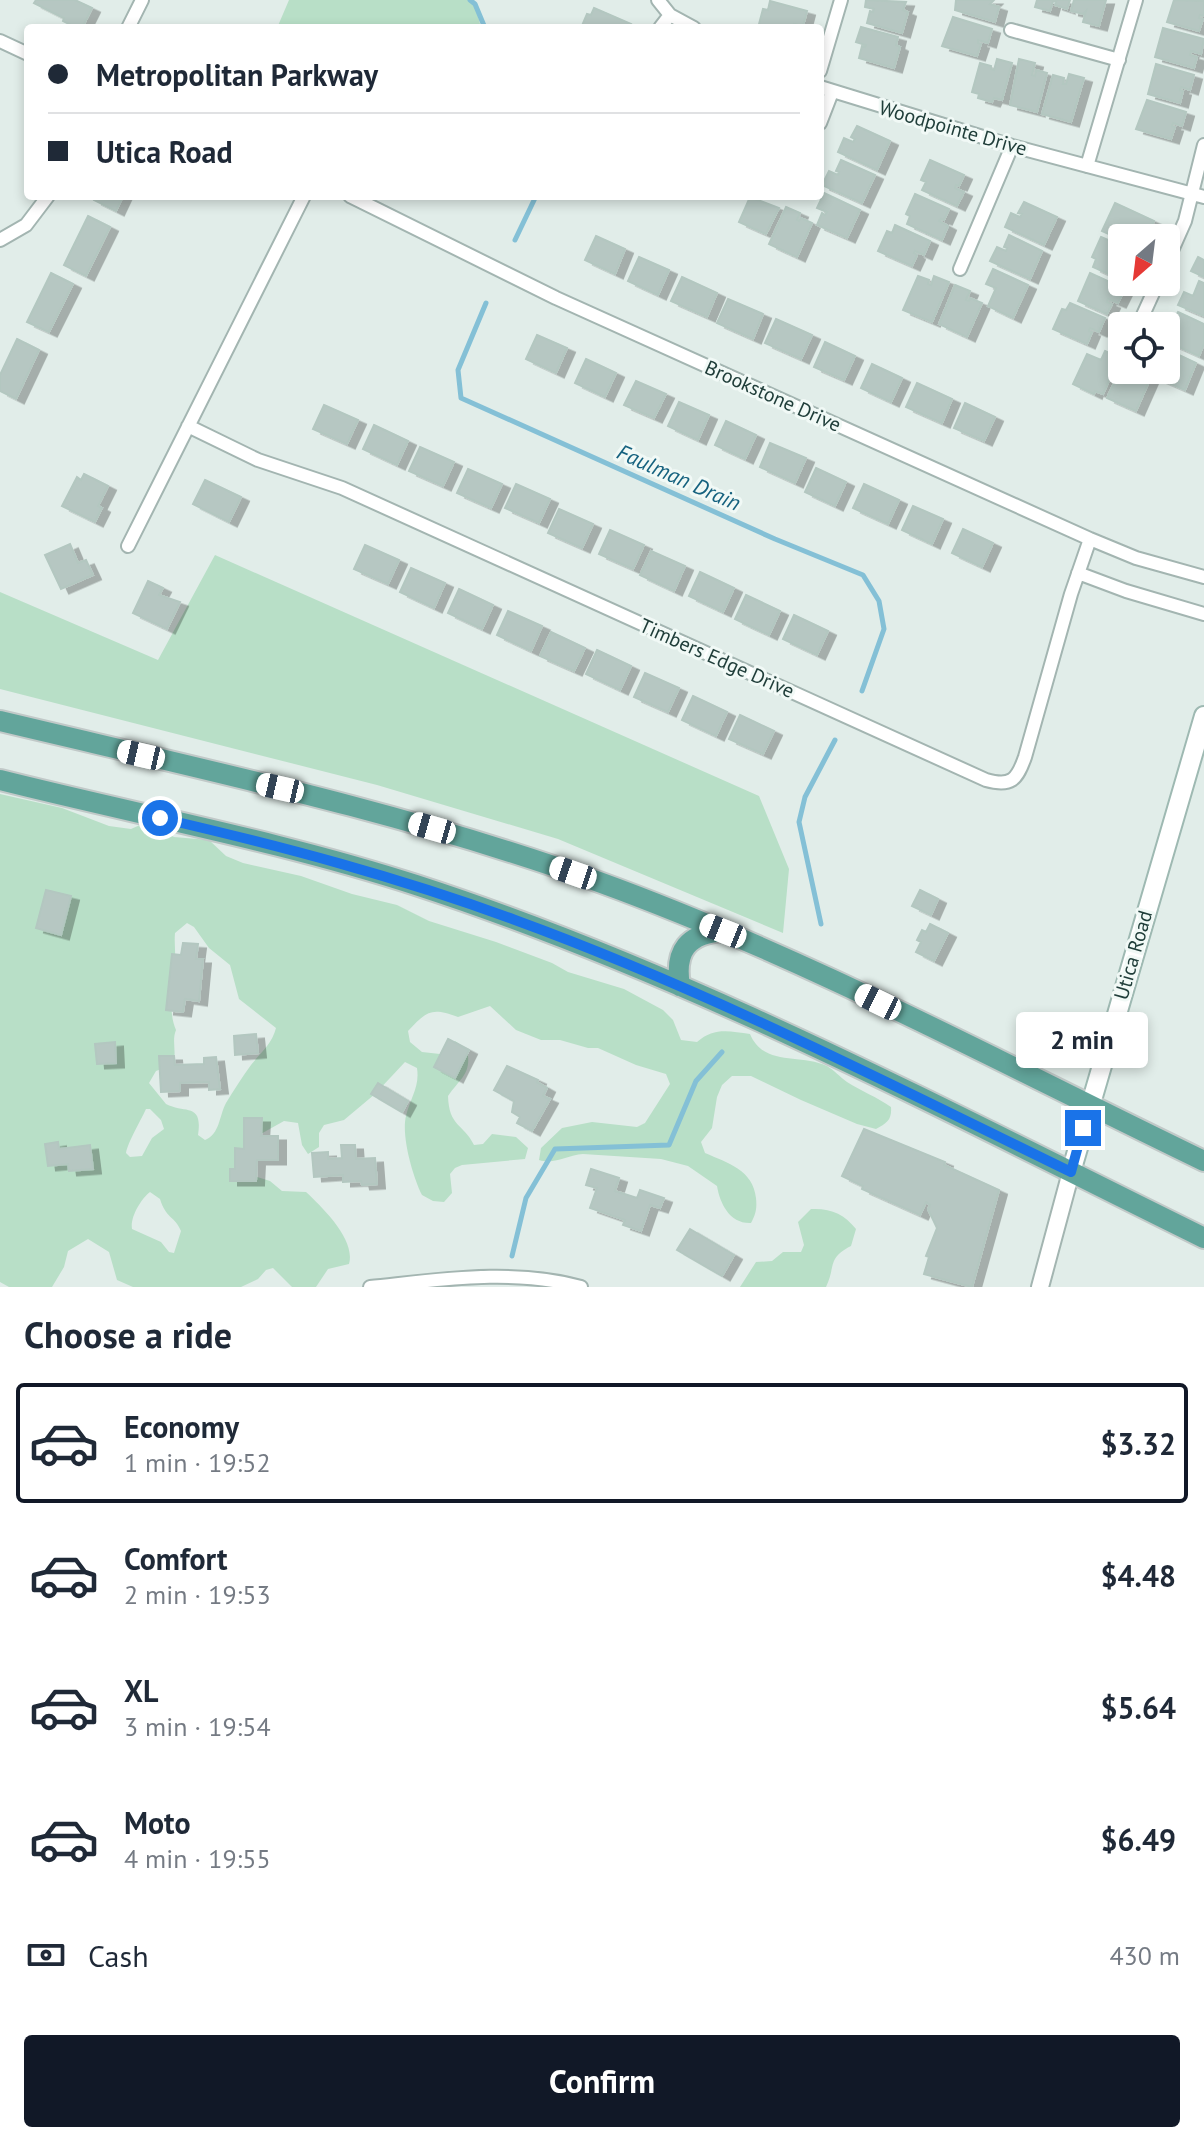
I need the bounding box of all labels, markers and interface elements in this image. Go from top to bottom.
text: Metropolitan Parkway [96,55,378,94]
street label: Woodpointe Drive [876,94,1030,162]
text: Utica Road [96,132,233,171]
north arrow [1108,224,1180,296]
map controls [1108,224,1180,384]
button: locate [1108,312,1180,384]
street label: Brookstone Drive [701,354,845,438]
water label: Faulman Drain [613,437,745,517]
street label: Timbers Edge Drive [636,612,798,704]
car [115,738,167,772]
car [254,771,306,805]
route start [142,800,178,836]
car [406,810,458,846]
car [546,854,600,892]
street label: Utica Road [1108,907,1158,1003]
car [696,911,750,951]
car [851,981,905,1023]
callout: 2 min [1017,1012,1149,1068]
text: 2 min [1050,1023,1114,1056]
route end [1065,1110,1101,1146]
text: Choose a ride [24,1311,232,1358]
icon: car [28,1407,100,1479]
text: Economy [124,1407,239,1446]
text: $3.32 [1101,1424,1176,1463]
text: 1 min · 19:52 [124,1446,271,1479]
icon: car [28,1539,100,1611]
text: Comfort [124,1539,227,1578]
text: $4.48 [1101,1556,1176,1595]
text: 2 min · 19:53 [124,1578,271,1611]
icon: car [28,1671,100,1743]
text: XL [124,1671,158,1710]
text: $5.64 [1101,1688,1176,1727]
text: 3 min · 19:54 [124,1710,271,1743]
icon: car [28,1803,100,1875]
text: Moto [124,1803,191,1842]
text: $6.49 [1101,1820,1176,1859]
text: 4 min · 19:55 [124,1842,271,1875]
icon: cash [24,1933,68,1977]
text: Cash [88,1936,149,1975]
text: 430 m [1109,1939,1180,1972]
button: Confirm [24,2035,1180,2127]

